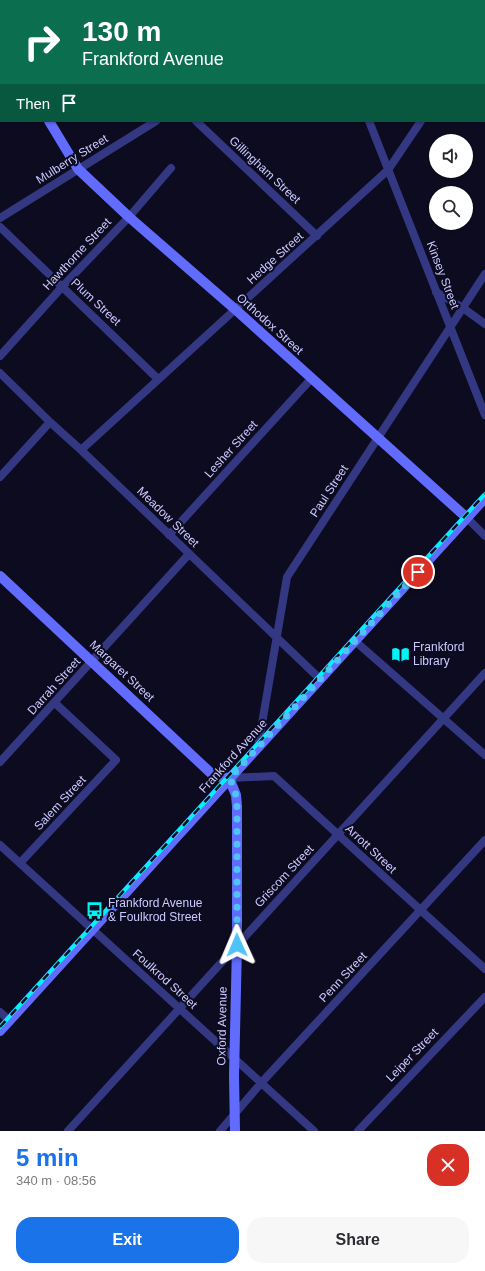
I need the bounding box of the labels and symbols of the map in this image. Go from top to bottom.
street label: Mulberry Street [34,131,111,187]
street label: Gillingham Street [227,133,304,207]
street label: Hawthorne Street [40,215,114,293]
street label: Hedge Street [244,229,306,287]
street label: Kinsey Street [424,239,463,311]
street label: Plum Street [68,275,124,329]
street label: Orthodox Street [234,290,307,358]
street label: Lesher Street [202,417,261,480]
street label: Paul Street [307,462,351,520]
street label: Meadow Street [134,484,202,551]
pin [401,555,435,589]
street label: Margaret Street [87,637,158,705]
place label: Frankford Library [413,640,464,668]
library icon: Frankford Library [390,644,410,664]
street label: Darrah Street [25,654,84,717]
street label: Frankford Avenue [196,716,270,796]
street label: Salem Street [31,772,89,833]
street label: Arrott Street [343,822,400,877]
street label: Griscom Street [252,841,317,910]
place label: Frankford Avenue & Foulkrod Street [108,896,203,924]
bus stop icon: Frankford Avenue & Foulkrod Street [85,900,105,920]
position arrow [216,924,258,966]
street label: Foulkrod Street [130,946,201,1012]
street label: Penn Street [316,949,370,1005]
street label: Oxford Avenue [214,986,230,1066]
street label: Leiper Street [383,1025,441,1085]

